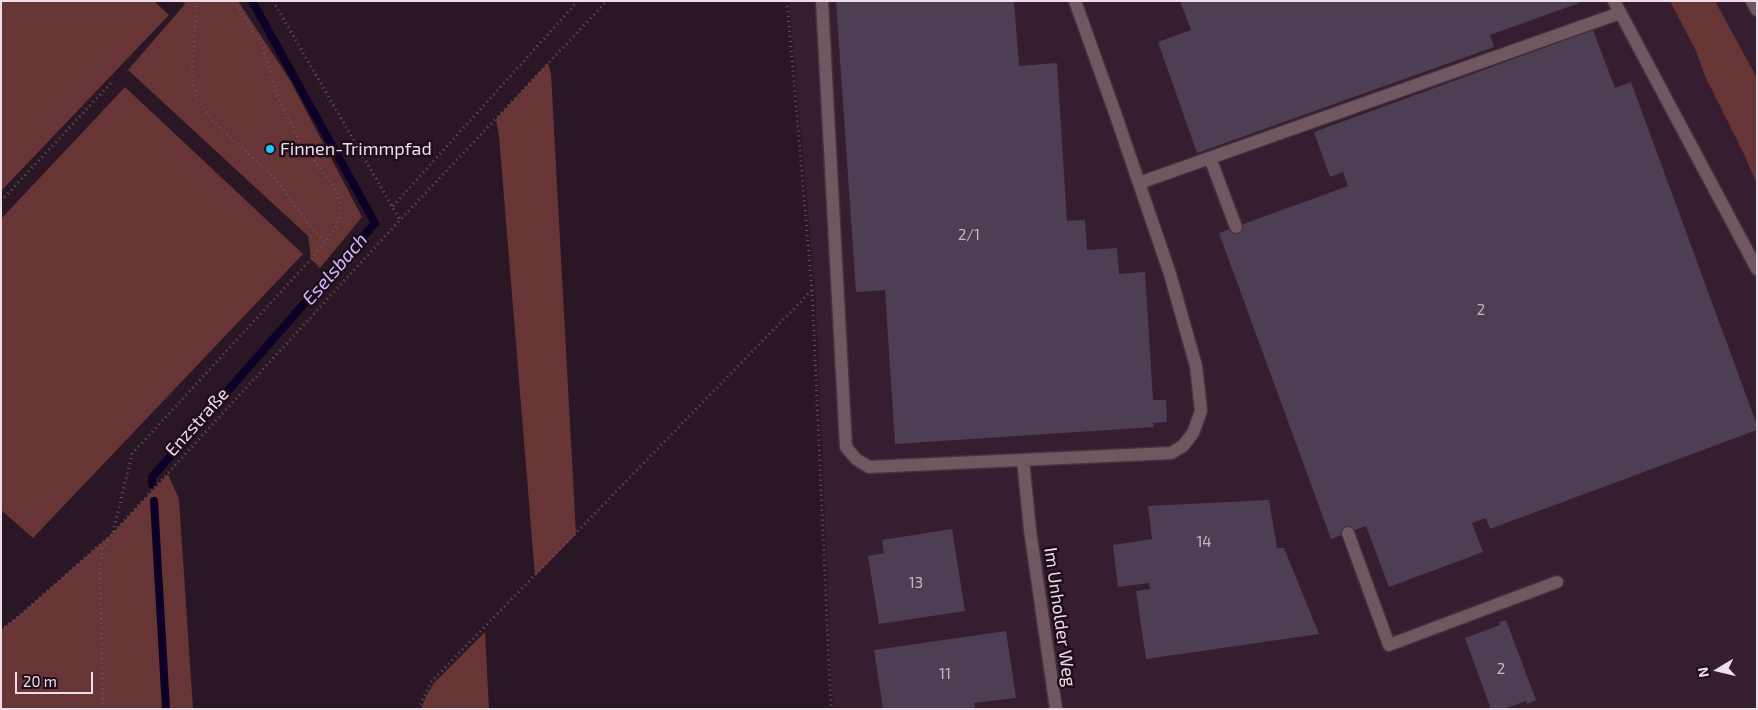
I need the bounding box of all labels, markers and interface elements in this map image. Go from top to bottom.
place label: Finnen-Trimmpfad [280,138,432,160]
marker: Finnen-Trimmpfad [264,143,276,155]
house number: 2/1 [958,226,980,244]
water label: Eselsbach [298,228,372,310]
house number: 2 [1477,301,1485,319]
street label: Enzstraße [161,383,233,461]
house number: 14 [1196,533,1212,551]
street label: Im Unholder Weg [1040,546,1080,688]
house number: 13 [909,574,923,592]
north arrow [1693,645,1743,695]
house number: 2 [1497,660,1505,678]
scale bar [18,662,95,694]
house number: 11 [939,665,951,683]
text: N [1694,666,1712,679]
text: 20 m [23,672,57,690]

